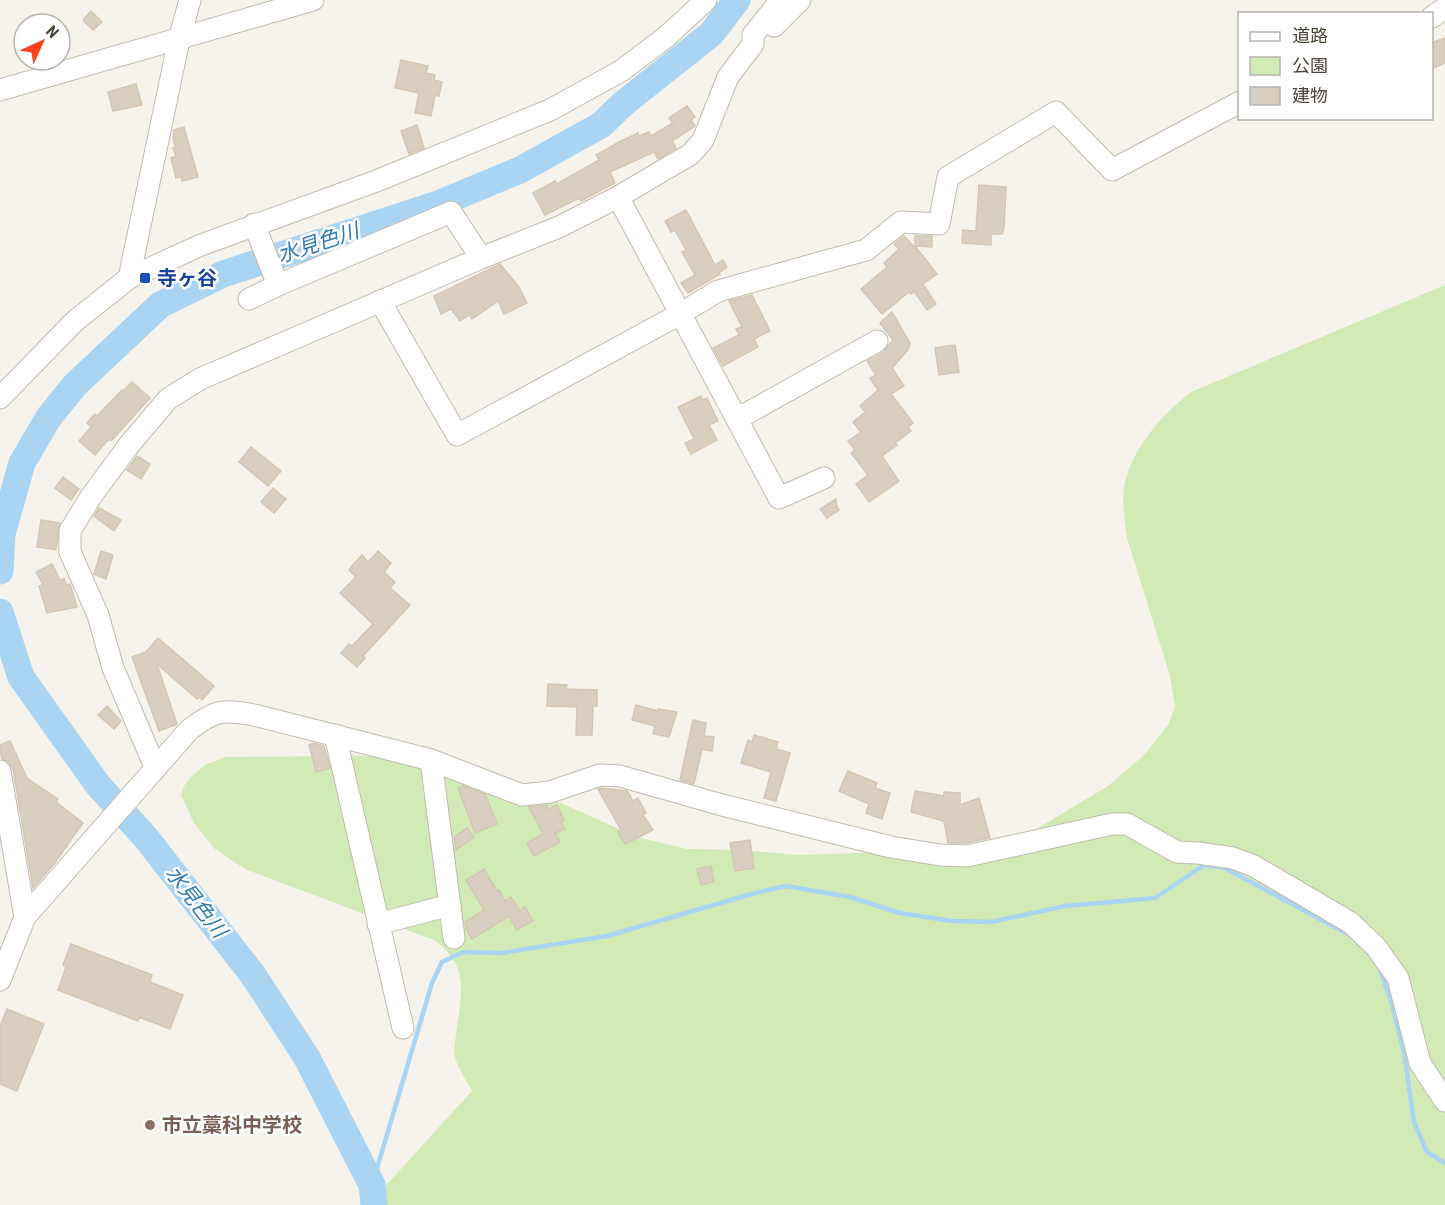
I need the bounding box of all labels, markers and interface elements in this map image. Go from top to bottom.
north arrow [12,12,72,72]
legend [1238,12,1433,120]
text: N [42,22,62,42]
text: 道路 [1292,25,1328,46]
text: 公園 [1292,55,1328,76]
text: 建物 [1292,85,1328,106]
water label: 水見色川 [274,218,364,267]
place label: 寺ヶ谷 [157,266,217,290]
marker: 寺ヶ谷 [138,271,152,285]
water label: 水見色川 [161,862,233,944]
place label: 市立藁科中学校 [162,1113,302,1137]
marker: 市立藁科中学校 [143,1118,157,1132]

